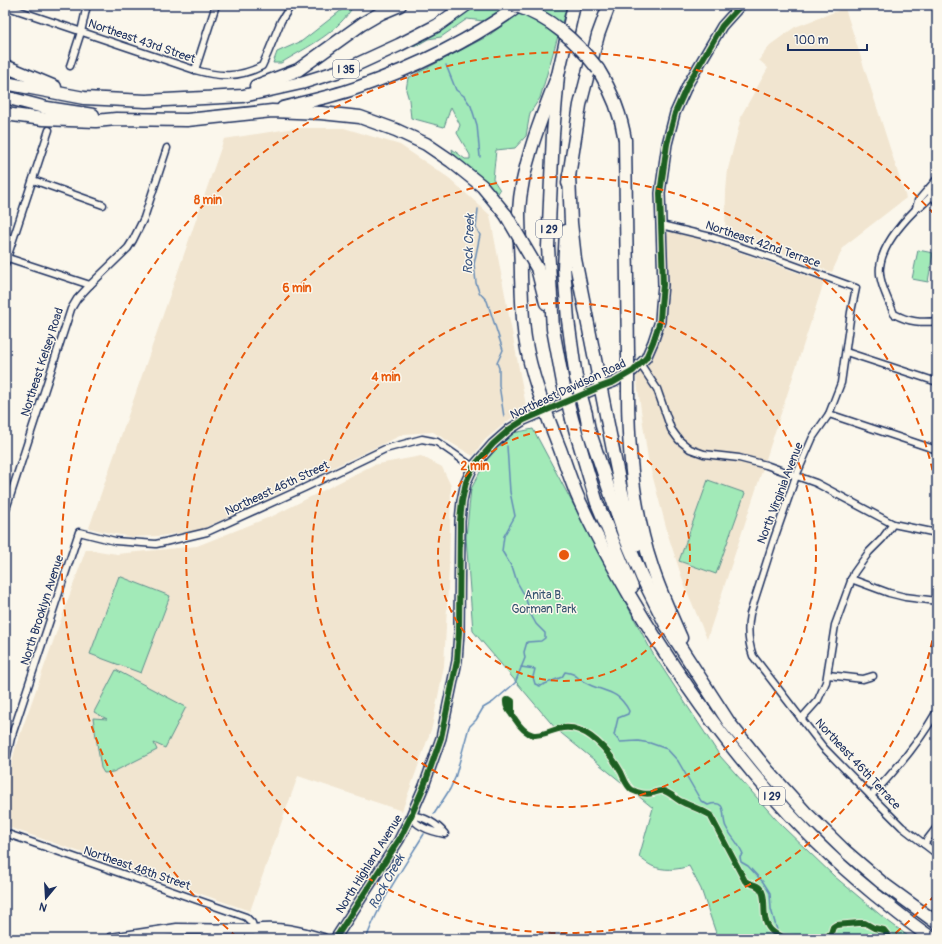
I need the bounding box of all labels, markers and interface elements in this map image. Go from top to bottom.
street label: Northeast 43rd Street [86,16,198,67]
scale bar [788,26,867,52]
text: 100 m [794,33,829,48]
road number: I 35 [333,60,359,78]
text: 8 min [194,193,222,208]
water label: Rock Creek [460,212,478,274]
street label: Northeast 42nd Terrace [703,218,822,271]
road number: I 29 [536,220,562,238]
text: 6 min [282,281,312,296]
street label: Northeast Kelsey Road [18,306,67,418]
street label: Northeast Davidson Road [508,356,629,423]
text: 4 min [370,370,401,385]
street label: North Virginia Avenue [754,440,807,546]
street label: Northeast 46th Street [223,458,332,519]
text: 2 min [461,459,490,474]
centre of rings [557,548,571,562]
street label: North Brooklyn Avenue [18,553,67,667]
park label: Anita B. Gorman Park [512,588,576,617]
street label: Northeast 46th Terrace [812,716,904,813]
road number: I 29 [759,787,785,805]
street label: North Highland Avenue [333,812,406,916]
street label: Northeast 48th Street [81,843,192,894]
water label: Rock Creek [365,850,409,912]
north arrow [26,878,66,918]
text: N [37,900,49,914]

